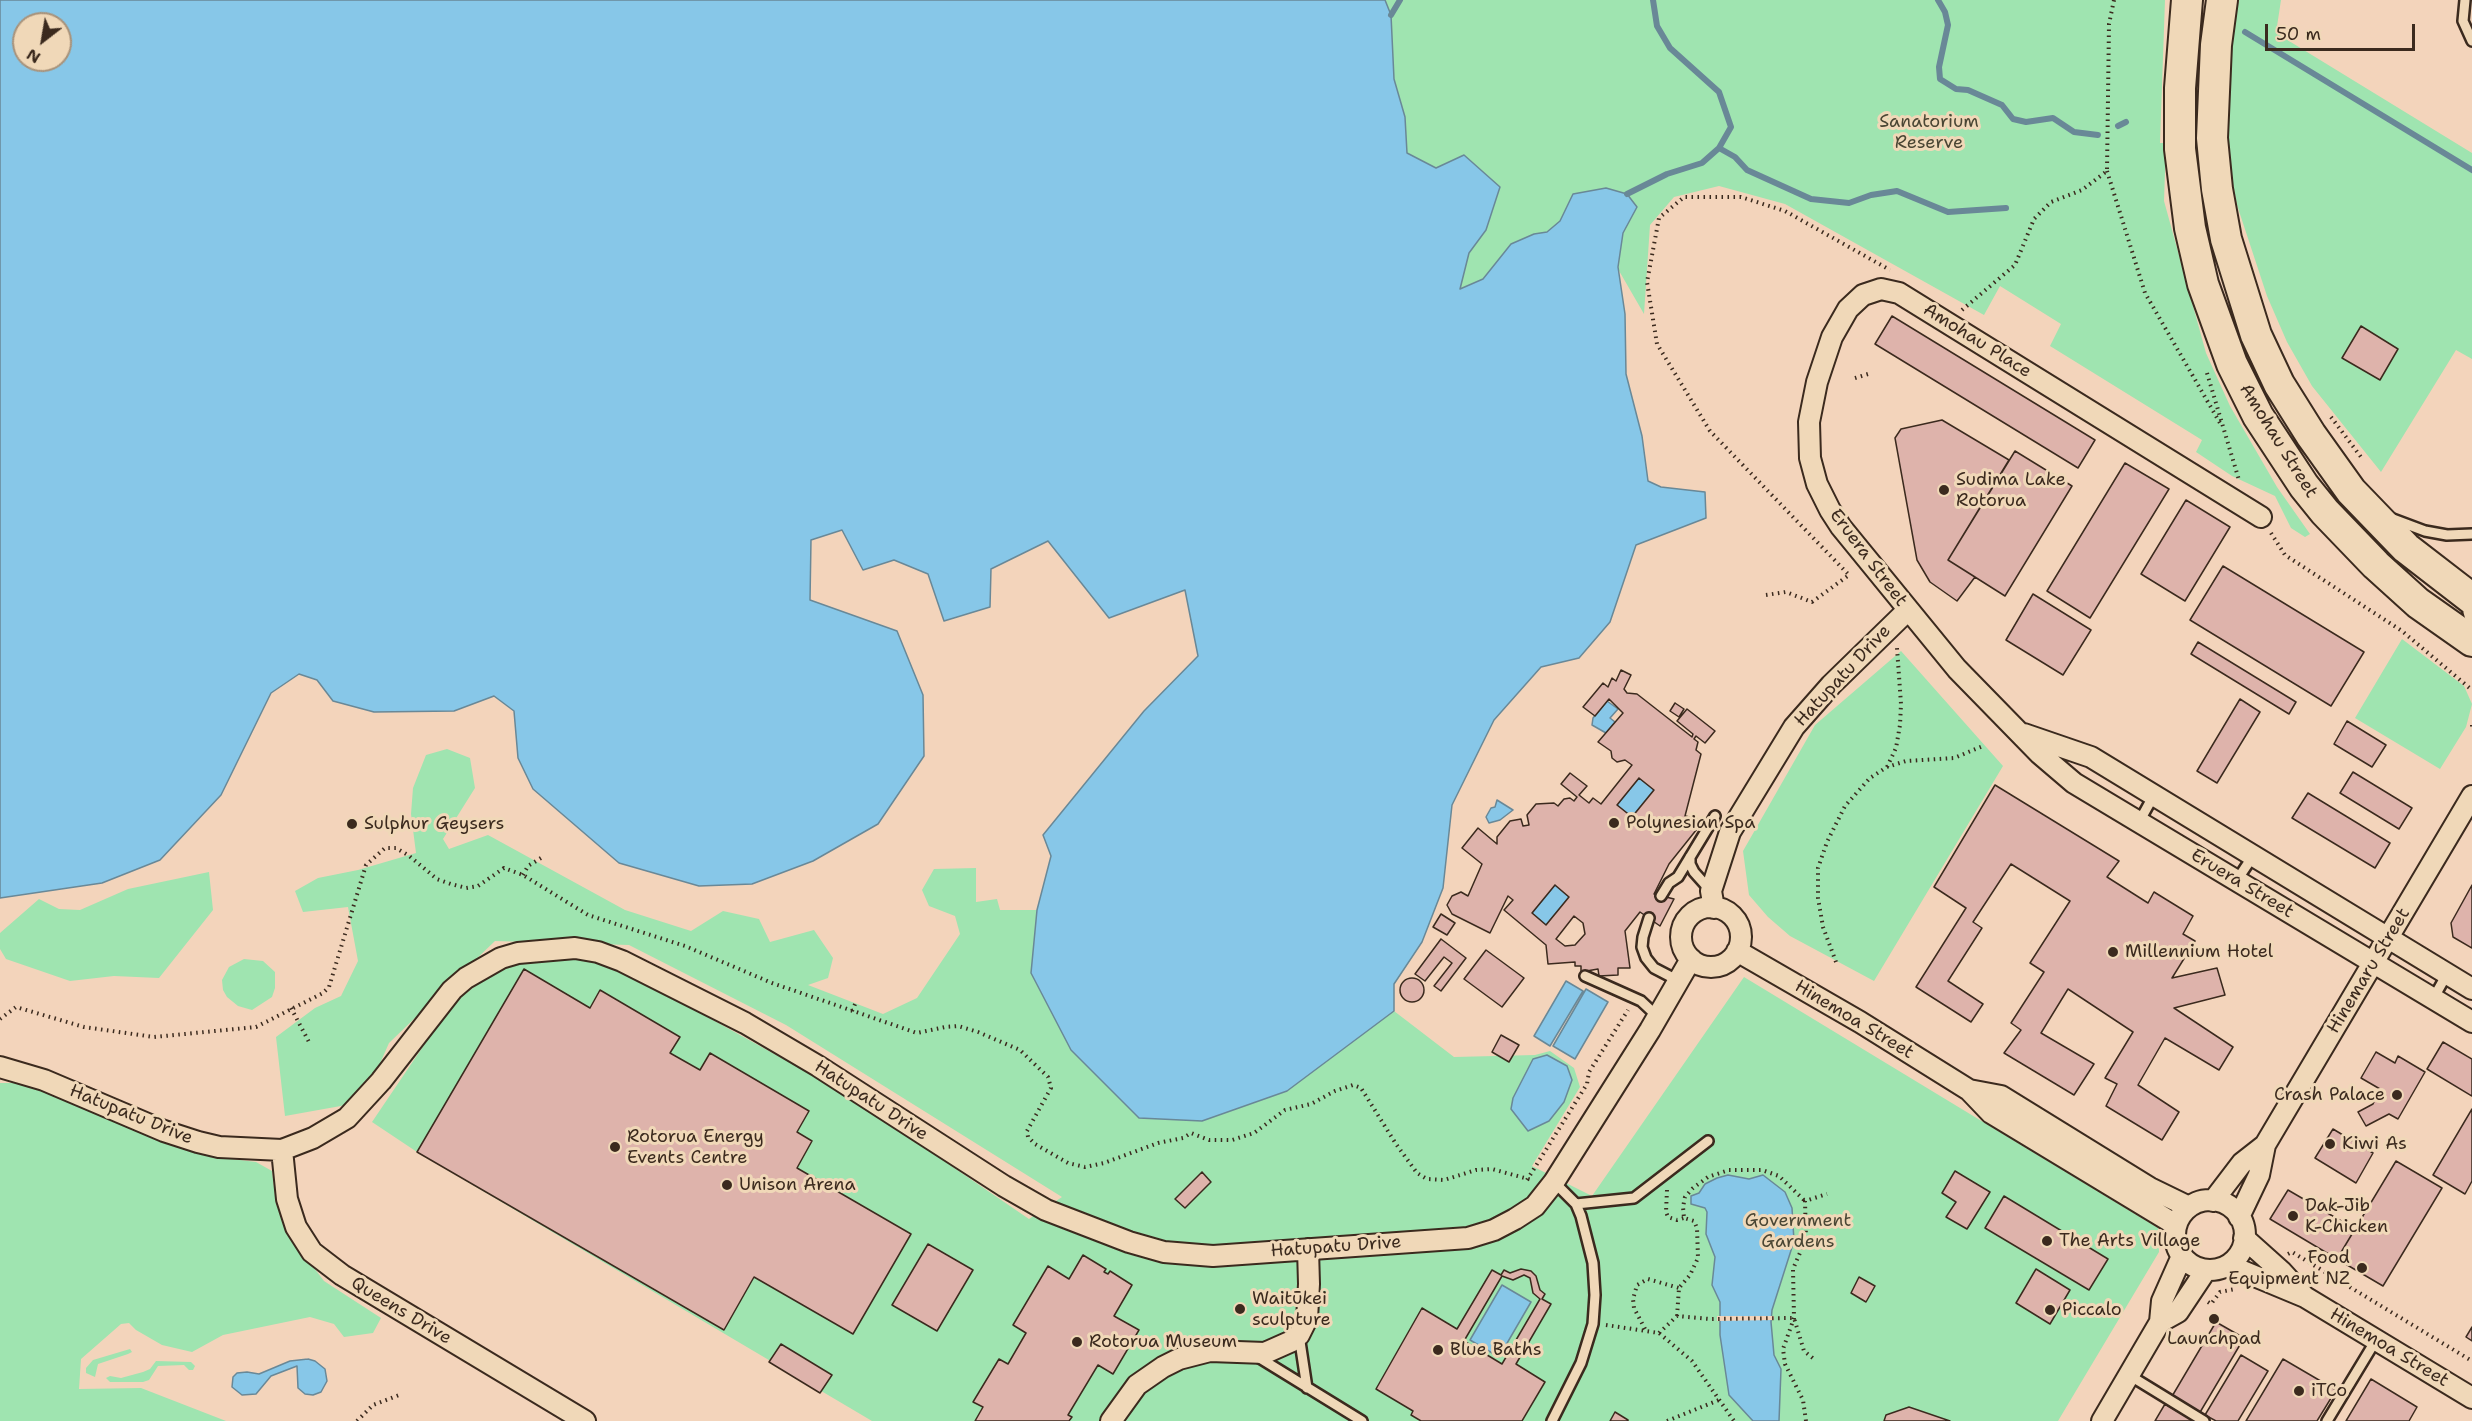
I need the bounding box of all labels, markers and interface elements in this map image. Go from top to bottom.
north arrow [12,12,72,72]
scale bar [2268,12,2418,50]
text: 50 m [2276,22,2321,46]
text: N [23,44,44,68]
park label: Sanatorium Reserve [1879,111,1979,154]
street label: Amohau Place [1919,299,2035,383]
street label: Amohau Street [2234,380,2322,502]
place label: Sudima Lake Rotorua [1956,469,2066,512]
marker: Sudima Lake Rotorua [1937,483,1951,497]
street label: Eruera Street [1824,505,1912,611]
street label: Hatupatu Drive [1790,621,1896,731]
place label: Polynesian Spa [1626,812,1755,834]
place label: Sulphur Geysers [364,813,504,835]
marker: Polynesian Spa [1607,816,1621,830]
marker: Sulphur Geysers [345,817,359,831]
street label: Eruera Street [2187,845,2297,923]
street label: Hinemaru Street [2323,904,2415,1038]
place label: Millennium Hotel [2125,941,2273,963]
marker: Millennium Hotel [2106,945,2120,959]
street label: Hinemoa Street [1790,976,1918,1064]
street label: Hatupatu Drive [810,1056,932,1146]
street label: Hatupatu Drive [66,1080,196,1150]
place label: Crash Palace [2274,1084,2385,1106]
marker: Crash Palace [2390,1088,2404,1102]
place label: Rotorua Energy Events Centre [627,1126,764,1168]
place label: Kiwi As [2342,1133,2407,1155]
marker: Kiwi As [2323,1137,2337,1151]
marker: Rotorua Energy Events Centre [608,1140,622,1154]
place label: Unison Arena [739,1174,856,1196]
marker: Unison Arena [720,1178,734,1192]
place label: Dak-Jib K-Chicken [2305,1195,2388,1238]
marker: Dak-Jib K-Chicken [2286,1209,2300,1223]
park label: Government Gardens [1745,1210,1851,1252]
place label: The Arts Village [2059,1230,2200,1252]
street label: Hatupatu Drive [1270,1232,1402,1262]
marker: The Arts Village [2040,1234,2054,1248]
place label: Food Equipment NZ [2228,1247,2350,1290]
marker: Food Equipment NZ [2355,1261,2369,1275]
street label: Queens Drive [347,1273,455,1349]
place label: Waitūkei sculpture [1252,1288,1331,1330]
place label: Piccalo [2062,1299,2122,1321]
marker: Waitūkei sculpture [1233,1302,1247,1316]
marker: Piccalo [2043,1303,2057,1317]
street label: Hinemoa Street [2325,1304,2453,1392]
marker: Launchpad [2207,1312,2221,1326]
place label: Launchpad [2167,1328,2261,1350]
place label: Rotorua Museum [1089,1331,1237,1353]
marker: Rotorua Museum [1070,1335,1084,1349]
place label: Blue Baths [1450,1339,1542,1361]
marker: Blue Baths [1431,1343,1445,1357]
place label: iTCo [2311,1380,2347,1402]
marker: iTCo [2292,1384,2306,1398]

